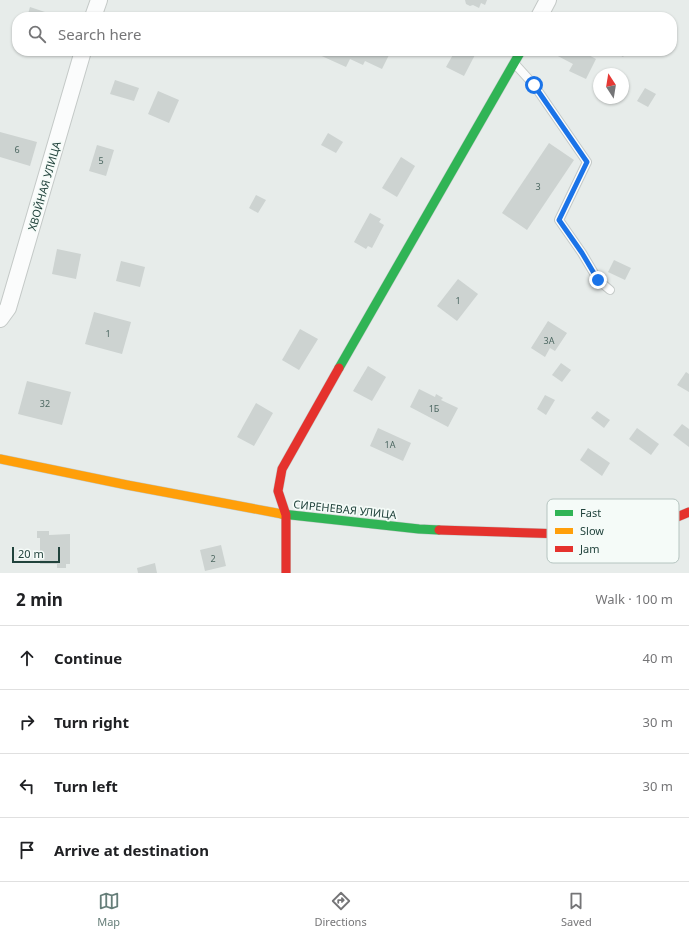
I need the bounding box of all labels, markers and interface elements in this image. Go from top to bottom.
search box [12,12,677,56]
icon: search [26,23,48,45]
text: Search here [58,24,141,44]
north arrow [593,68,629,104]
route start [525,76,543,94]
street label: ХВОЙНАЯ УЛИЦА [24,139,64,232]
house number: 6 [14,143,20,156]
house number: 5 [98,154,104,167]
house number: 3 [535,180,541,193]
route end [589,271,607,289]
house number: 1 [455,294,461,307]
house number: 1 [105,327,111,340]
house number: 3А [544,334,555,347]
house number: 32 [40,397,50,410]
house number: 1Б [429,402,440,415]
house number: 1А [385,438,396,451]
street label: СИРЕНЕВАЯ УЛИЦА [293,496,398,522]
legend [547,499,679,563]
text: Fast [580,505,601,520]
text: Slow [580,523,604,538]
text: Jam [579,541,599,556]
scale bar [12,545,60,564]
text: 20 m [18,546,44,561]
house number: 2 [210,552,216,565]
text: 2 min [16,588,63,611]
text: Walk · 100 m [595,590,673,608]
icon: ahead [16,647,38,669]
text: Continue [54,648,122,668]
text: 40 m [643,649,673,667]
icon: right [16,711,38,733]
text: Turn right [54,712,129,732]
text: 30 m [643,713,673,731]
icon: left [16,775,38,797]
text: Turn left [54,776,118,796]
text: 30 m [643,777,673,795]
icon: arrive [16,839,38,861]
text: Arrive at destination [54,840,209,860]
tab: Map [97,890,120,929]
tab: Directions [314,890,367,929]
tab: Saved [561,890,592,929]

